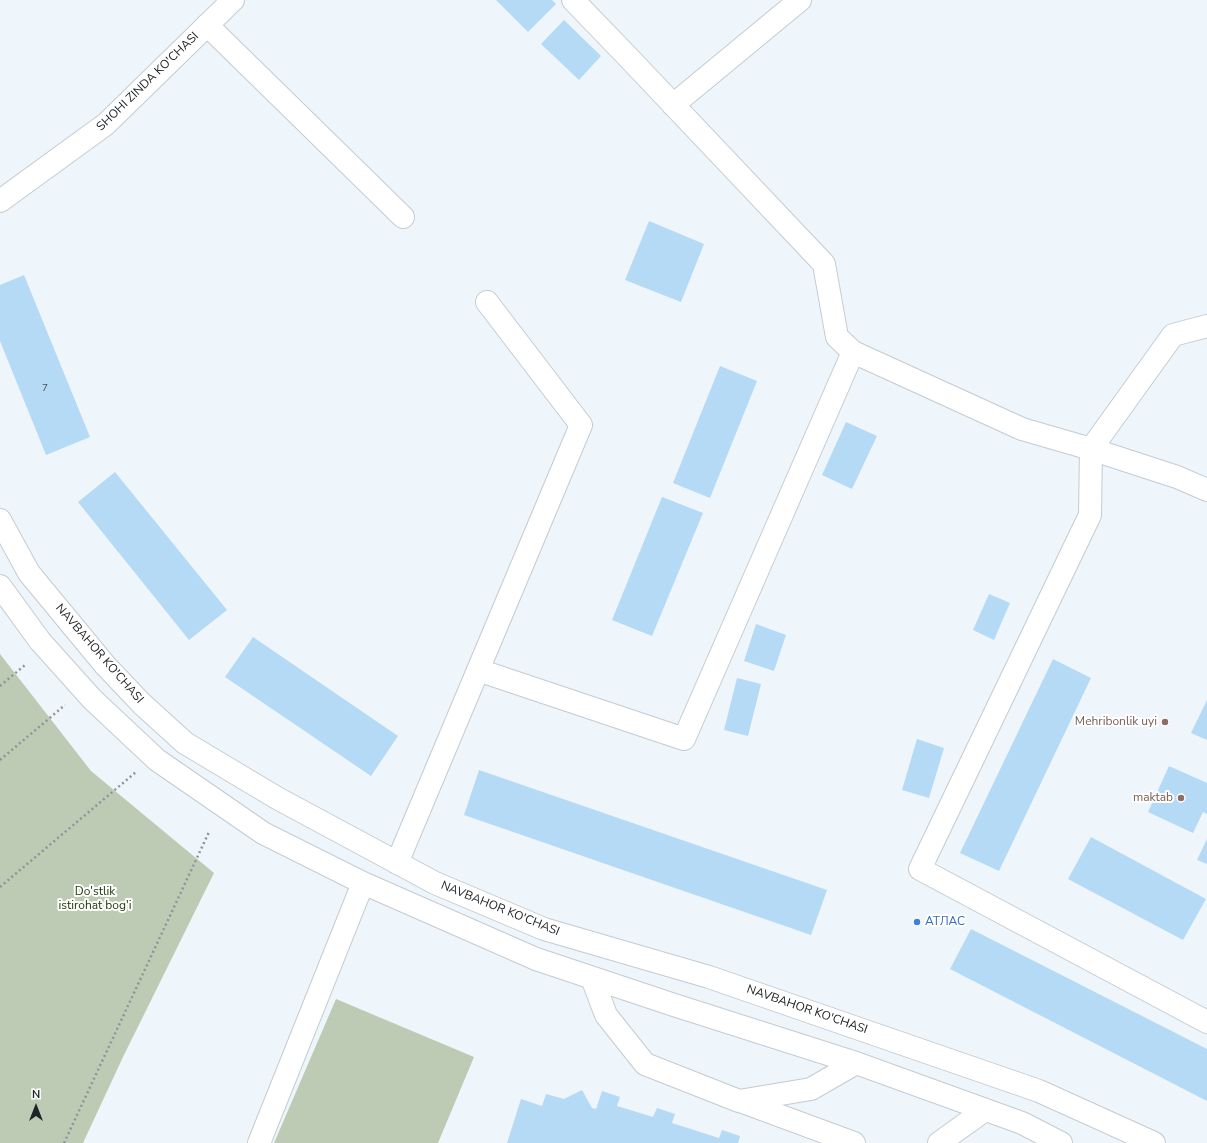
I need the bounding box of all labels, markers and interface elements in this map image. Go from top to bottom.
street label: SHOHI ZINDA KO'CHASI [94,30,202,134]
house number: 7 [42,383,48,395]
street label: NAVBAHOR KO'CHASI [52,601,146,707]
place label: Mehribonlik uyi [1075,715,1157,729]
marker: Mehribonlik uyi [1160,717,1170,727]
place label: maktab [1133,791,1173,805]
marker: maktab [1176,793,1186,803]
street label: NAVBAHOR KO'CHASI [439,879,561,939]
park label: Do'stlik istirohat bog'i [59,885,131,913]
place label: АТЛАС [925,915,965,929]
marker: АТЛАС [912,917,922,927]
street label: NAVBAHOR KO'CHASI [745,983,869,1037]
north arrow [16,1087,56,1127]
text: N [32,1087,40,1102]

